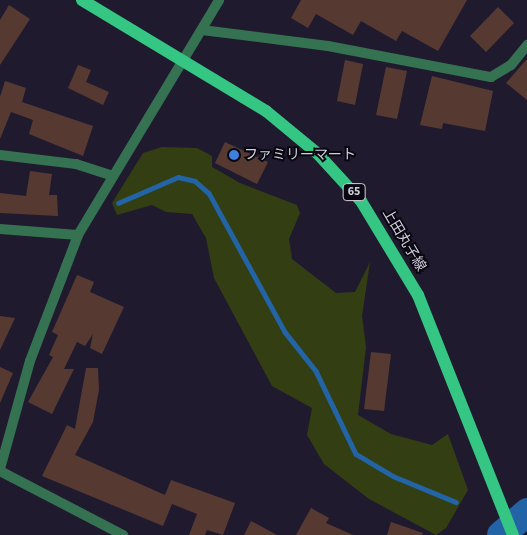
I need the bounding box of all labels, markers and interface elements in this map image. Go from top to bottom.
place label: ファミリーマート [244,147,356,163]
marker: ファミリーマート [228,149,240,161]
road number: 65 [342,182,366,202]
street label: 上田丸子線 [379,206,429,274]

